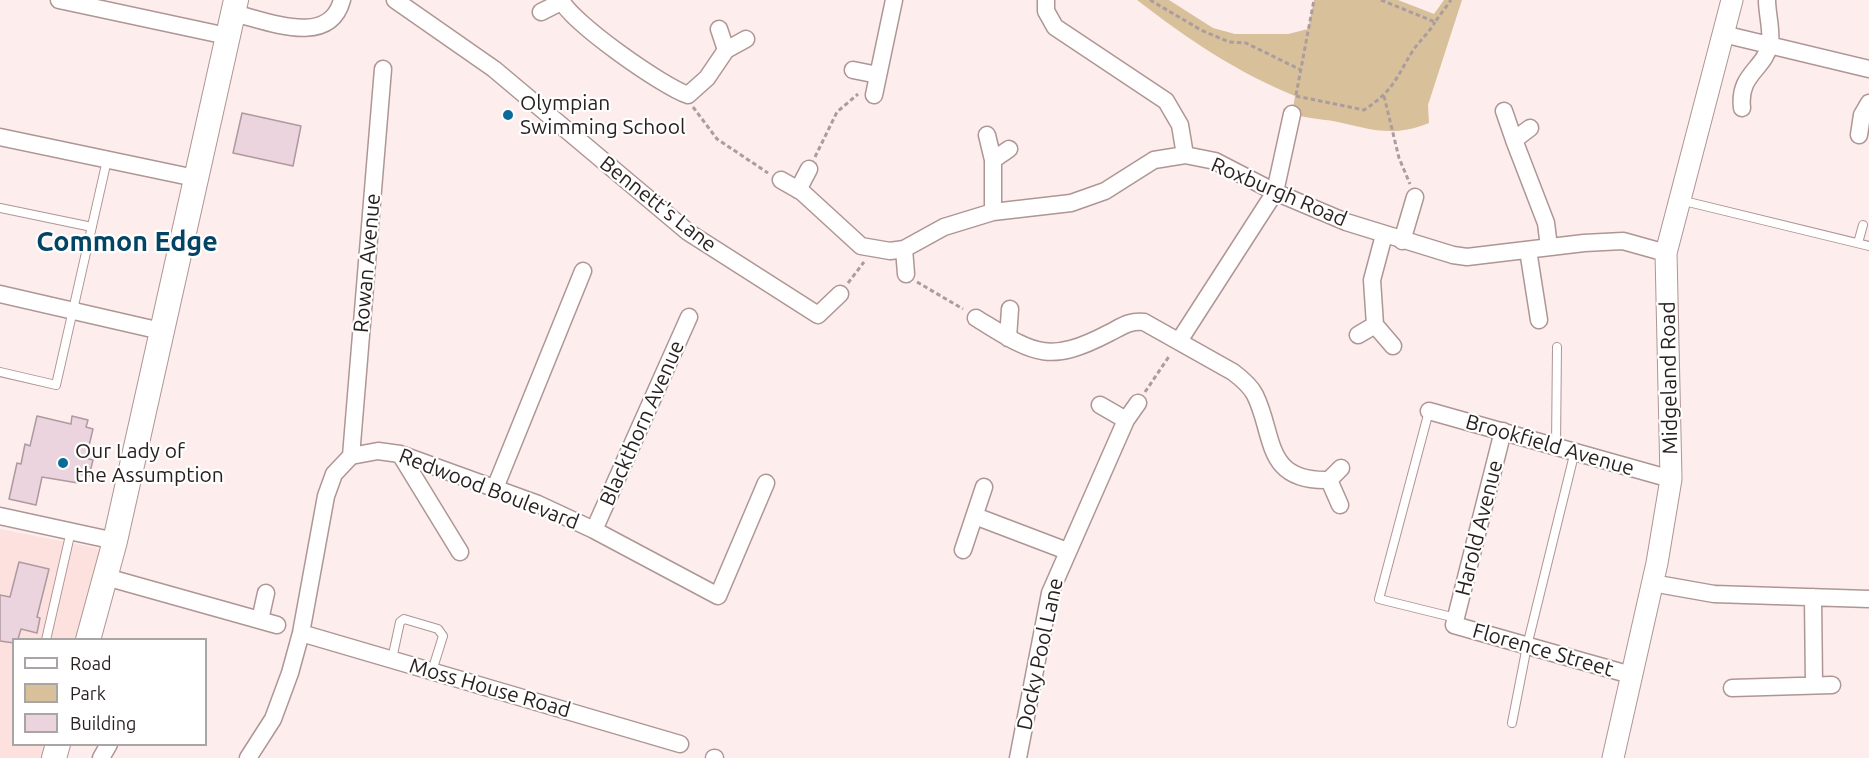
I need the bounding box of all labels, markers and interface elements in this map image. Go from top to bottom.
place label: Olympian Swimming School [520,90,685,140]
marker: Olympian Swimming School [501,108,515,122]
street label: Bennett's Lane [595,151,721,257]
street label: Roxburgh Road [1207,152,1351,232]
street label: Rowan Avenue [348,192,386,334]
district label: Common Edge [36,226,218,258]
street label: Midgeland Road [1655,301,1683,455]
street label: Blackthorn Avenue [594,337,690,509]
street label: Brookfield Avenue [1463,409,1637,481]
place label: Our Lady of the Assumption [75,438,224,488]
street label: Redwood Boulevard [395,443,583,535]
marker: Our Lady of the Assumption [56,456,70,470]
street label: Harold Avenue [1450,458,1508,598]
street label: Docky Pool Lane [1012,576,1068,732]
street label: Florence Street [1470,618,1616,682]
legend [12,638,207,746]
text: Road [70,653,112,673]
street label: Moss House Road [407,653,573,723]
text: Park [70,683,106,703]
text: Building [70,713,136,733]

